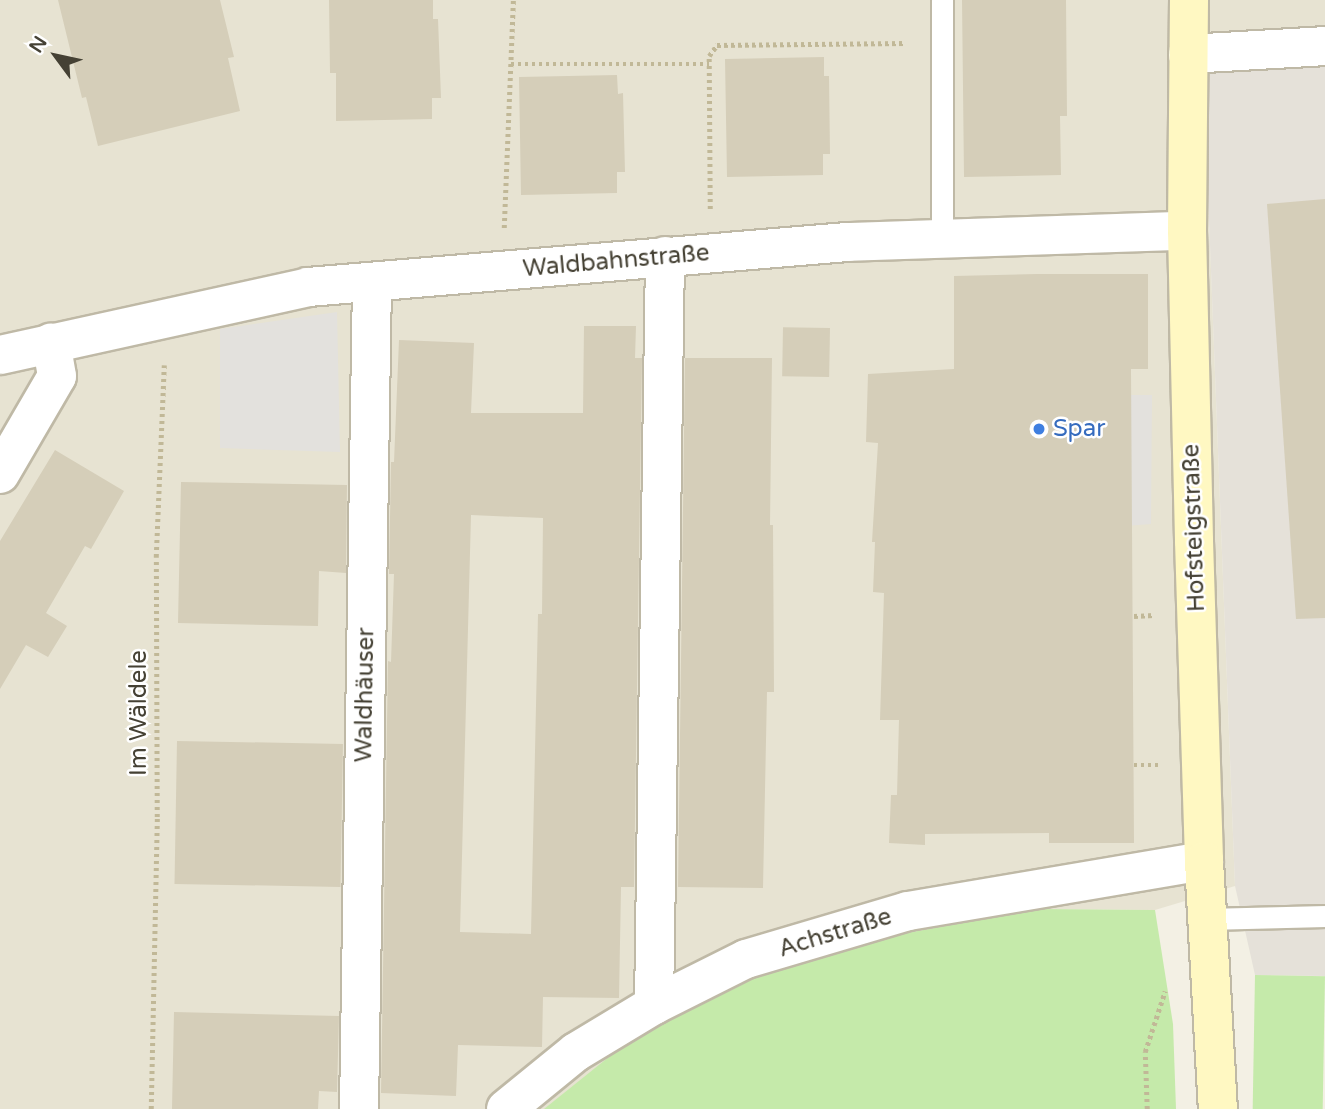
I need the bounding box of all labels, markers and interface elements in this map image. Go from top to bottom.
north arrow [21,21,91,91]
text: N [25,32,52,57]
street label: Waldbahnstraße [521,238,711,284]
place label: Spar [1053,415,1105,443]
marker: Spar [1031,421,1047,437]
street label: Hofsteigstraße [1177,444,1211,612]
street label: Waldhäuser [349,627,381,763]
street label: Im Wäldele [125,650,153,776]
street label: Achstraße [775,902,895,964]

